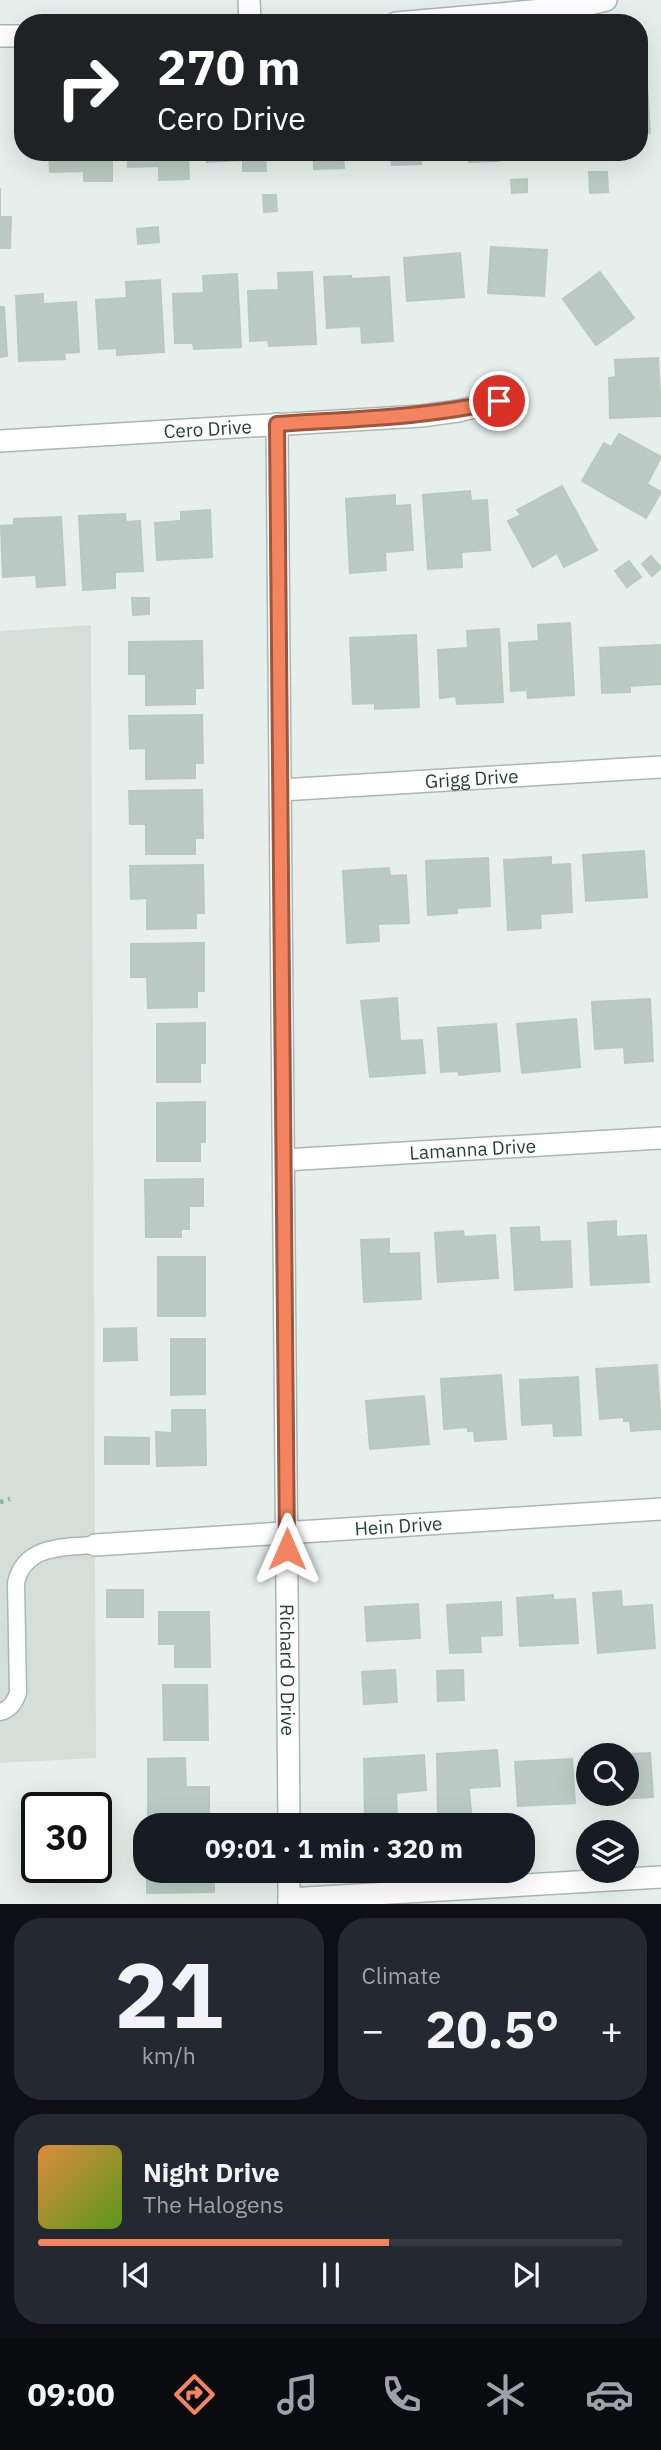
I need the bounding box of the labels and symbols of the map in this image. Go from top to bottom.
pin [469,371,529,431]
street label: Cero Drive [163,414,252,443]
street label: Grigg Drive [424,764,519,793]
street label: Lamanna Drive [409,1133,537,1165]
street label: Hein Drive [354,1511,443,1540]
position arrow [250,1512,324,1586]
street label: Richard O Drive [275,1604,300,1736]
speed limit sign: 30 [21,1792,112,1883]

